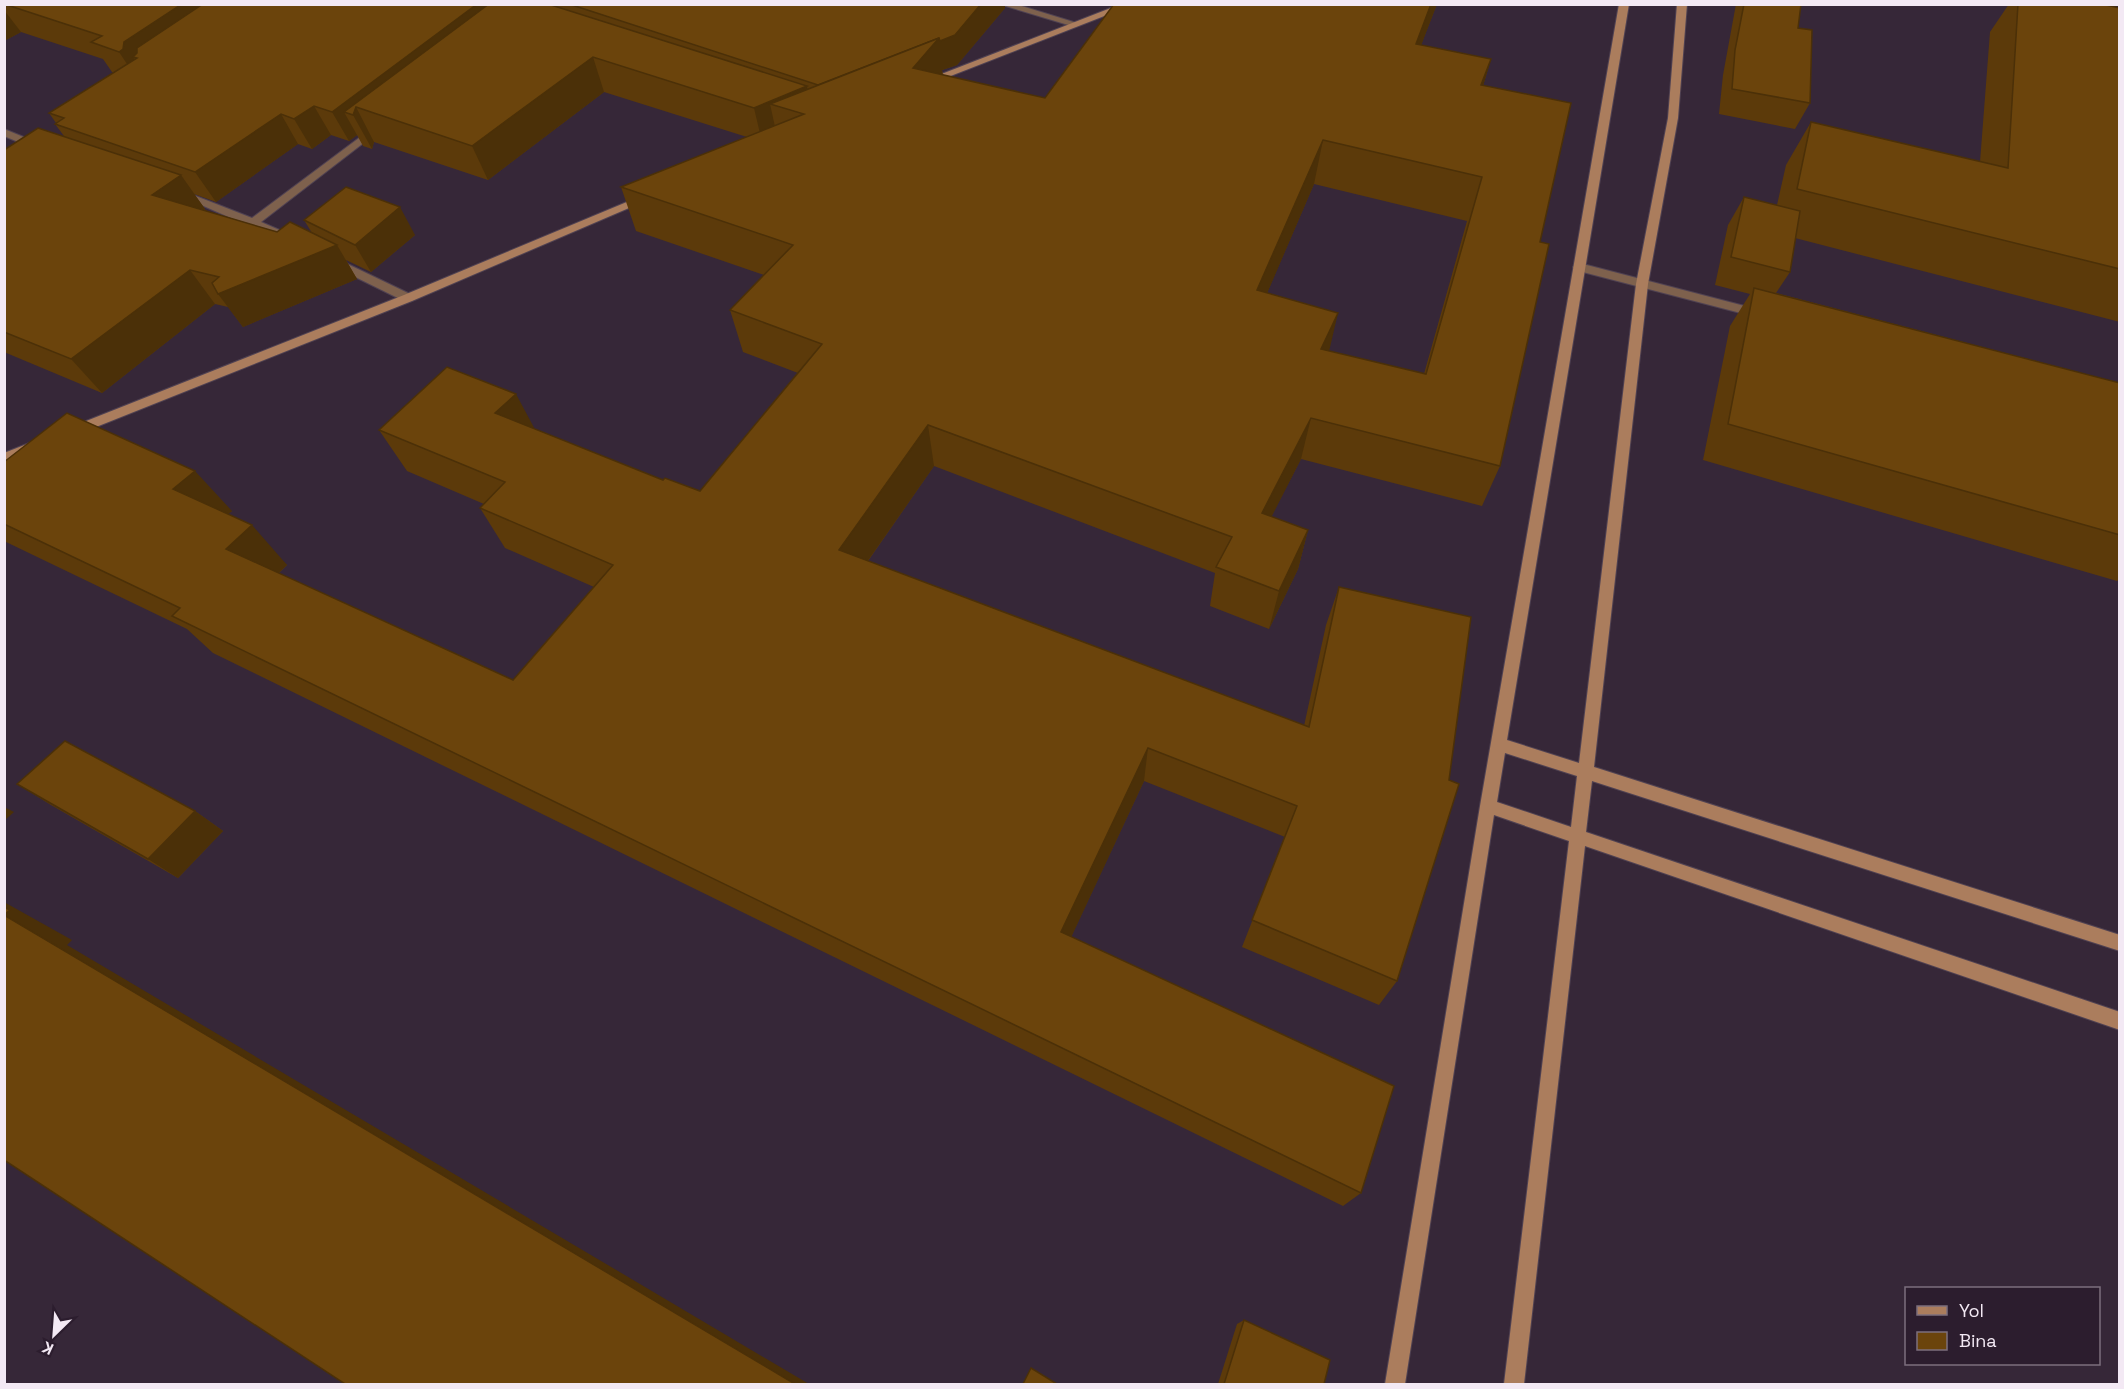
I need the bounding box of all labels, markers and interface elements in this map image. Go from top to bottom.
legend [1905,1287,2100,1365]
text: Yol [1959,1299,1984,1322]
north arrow [24,1305,84,1365]
text: Bina [1959,1329,1997,1352]
text: K [39,1337,57,1360]

